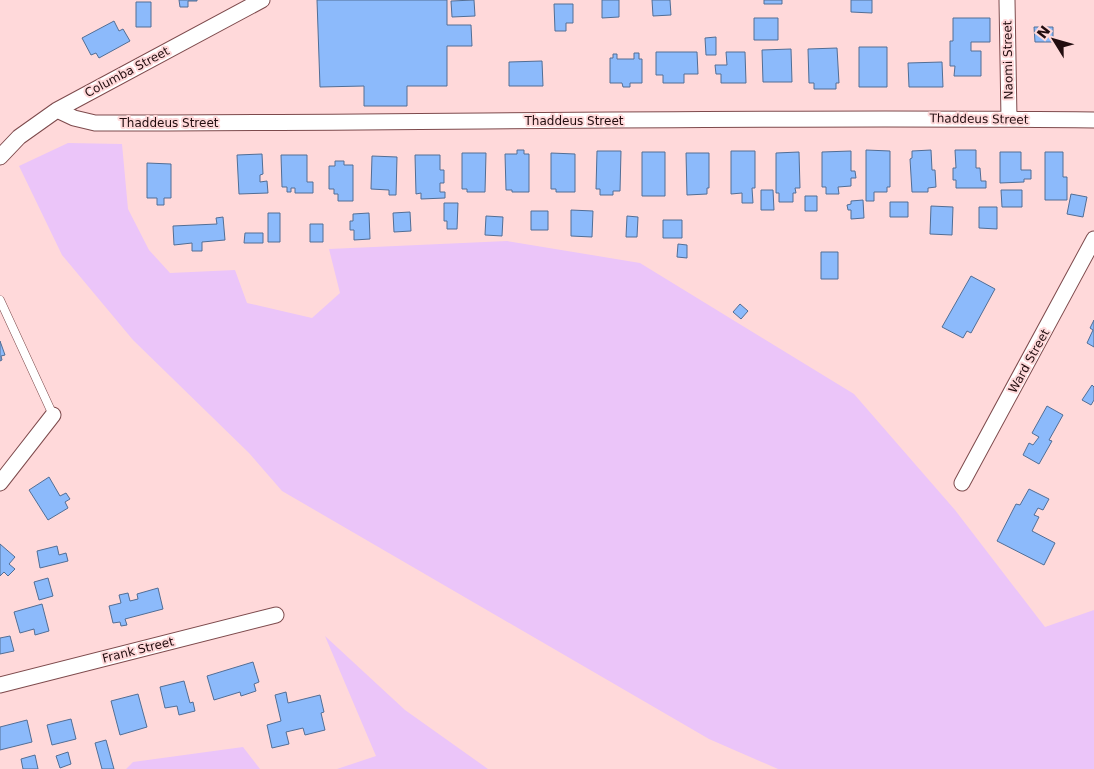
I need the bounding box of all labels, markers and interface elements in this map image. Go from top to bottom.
north arrow [1029,15,1079,65]
street label: Naomi Street [1000,20,1016,100]
text: N [1034,23,1054,42]
street label: Columba Street [82,44,172,100]
street label: Thaddeus Street [928,111,1029,127]
street label: Thaddeus Street [523,114,624,128]
street label: Thaddeus Street [118,116,219,130]
street label: Ward Street [1006,326,1052,395]
street label: Frank Street [101,634,175,666]

